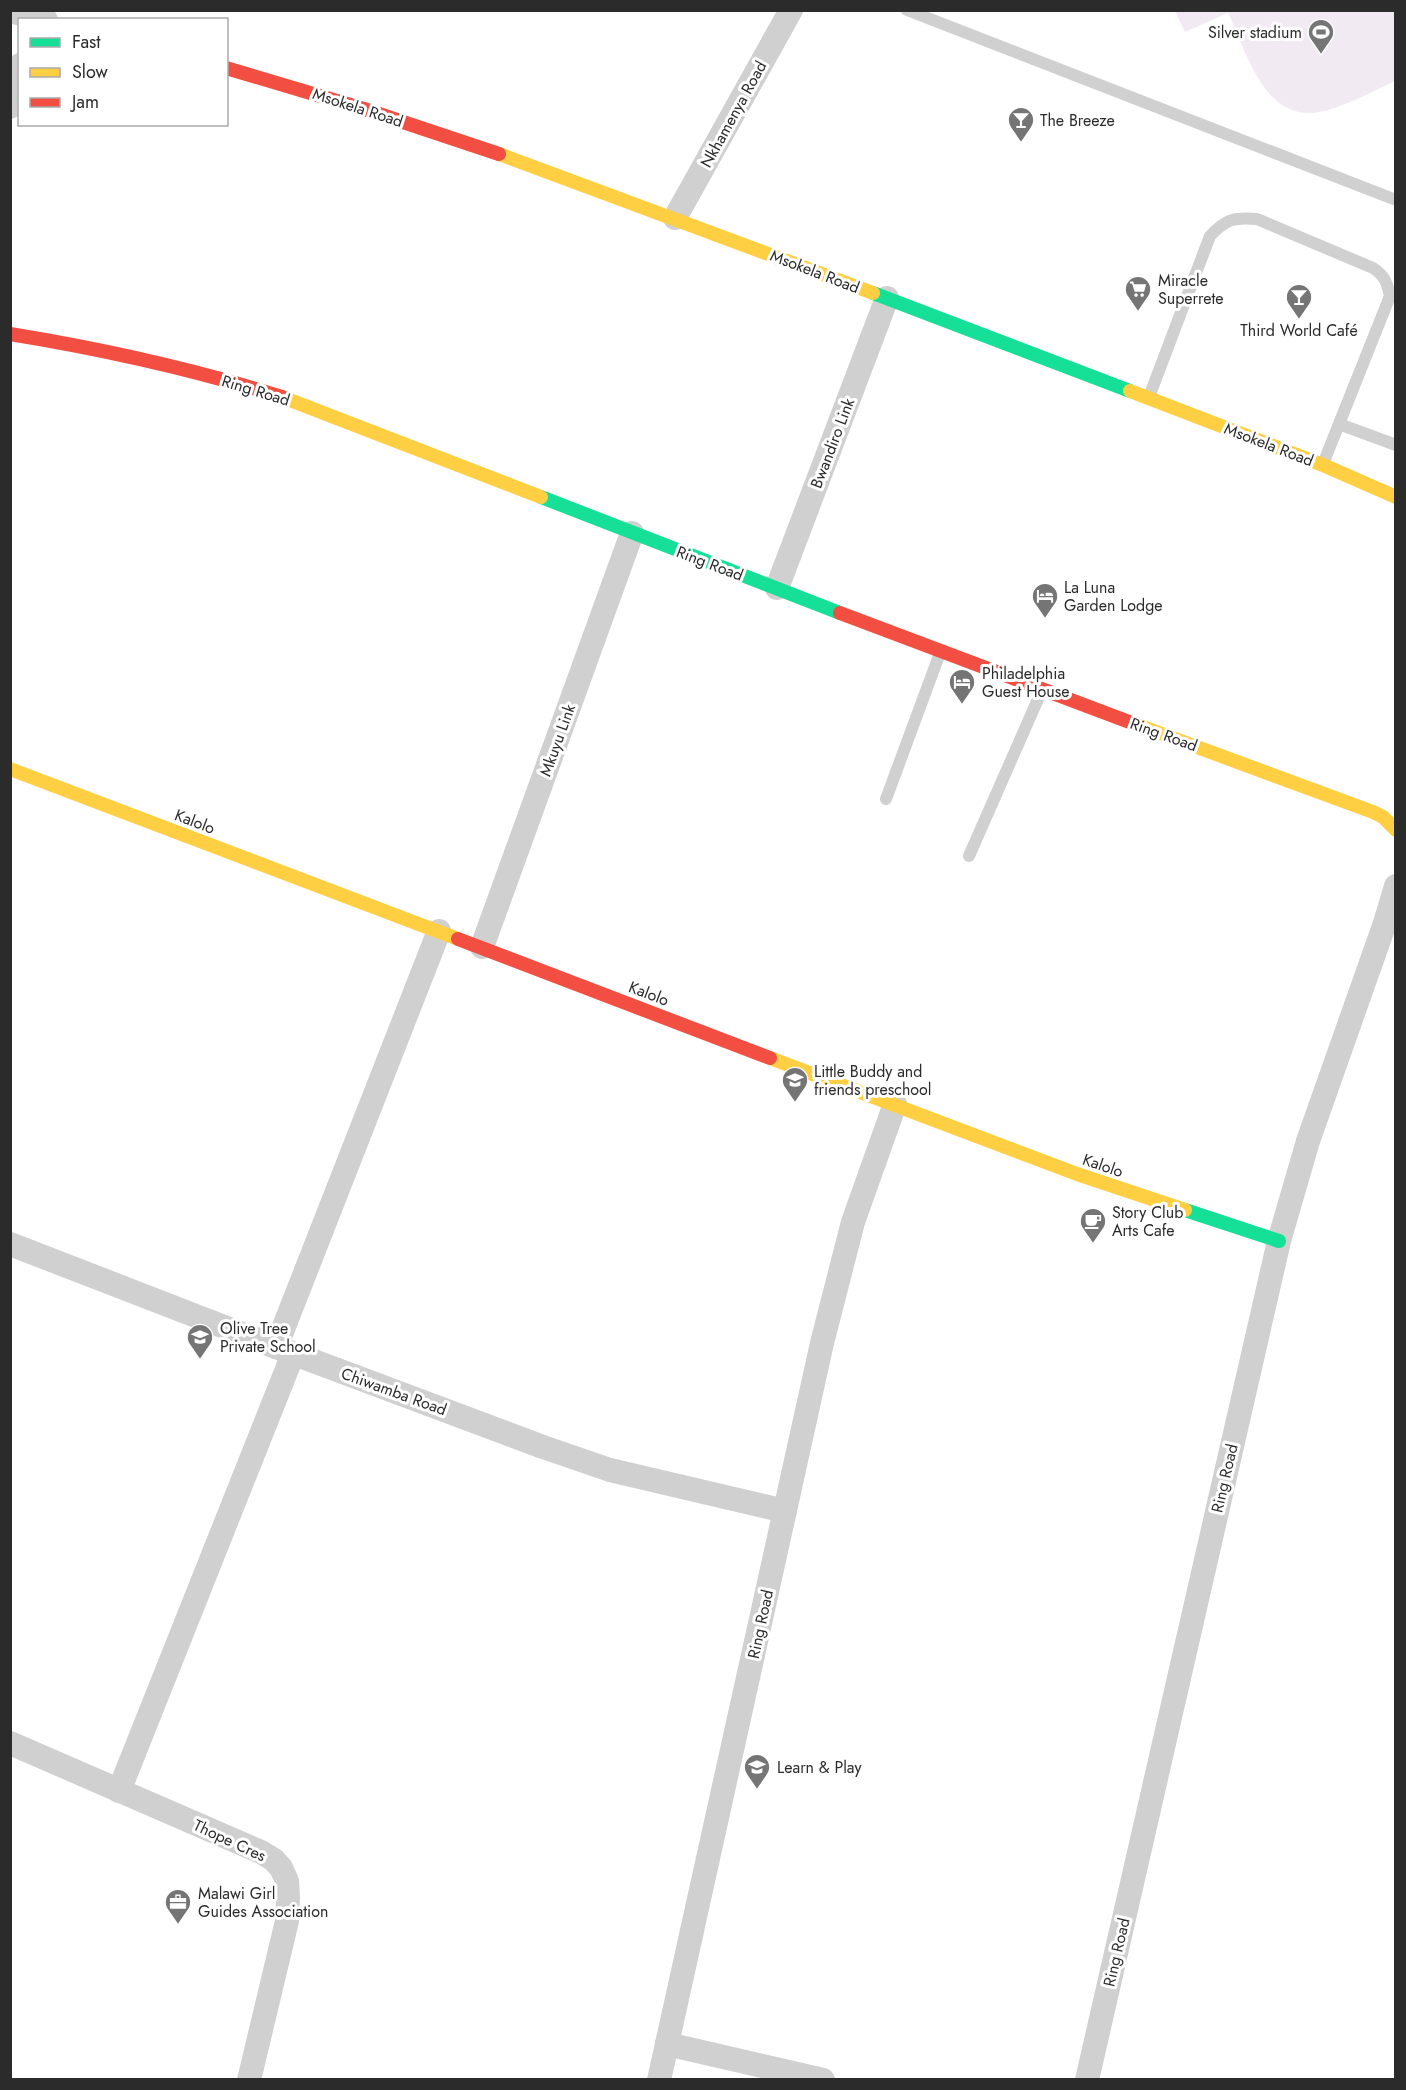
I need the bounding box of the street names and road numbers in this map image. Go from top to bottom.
street label: Nkhamenya Road [695,57,772,172]
street label: Msokela Road [310,82,406,133]
street label: Msokela Road [767,244,863,299]
street label: Ring Road [219,369,293,412]
street label: Bwandiro Link [805,394,861,492]
street label: Msokela Road [1221,417,1317,472]
street label: Ring Road [673,540,747,587]
street label: Mkuyu Link [534,700,581,779]
street label: Ring Road [1127,712,1201,757]
street label: Kalolo [171,803,219,840]
street label: Kalolo [625,975,673,1012]
street label: Kalolo [1079,1148,1126,1183]
street label: Chiwamba Road [338,1362,450,1421]
street label: Ring Road [1205,1441,1244,1515]
street label: Ring Road [742,1588,779,1661]
street label: Thope Cres [190,1814,270,1867]
street label: Ring Road [1097,1915,1136,1989]

